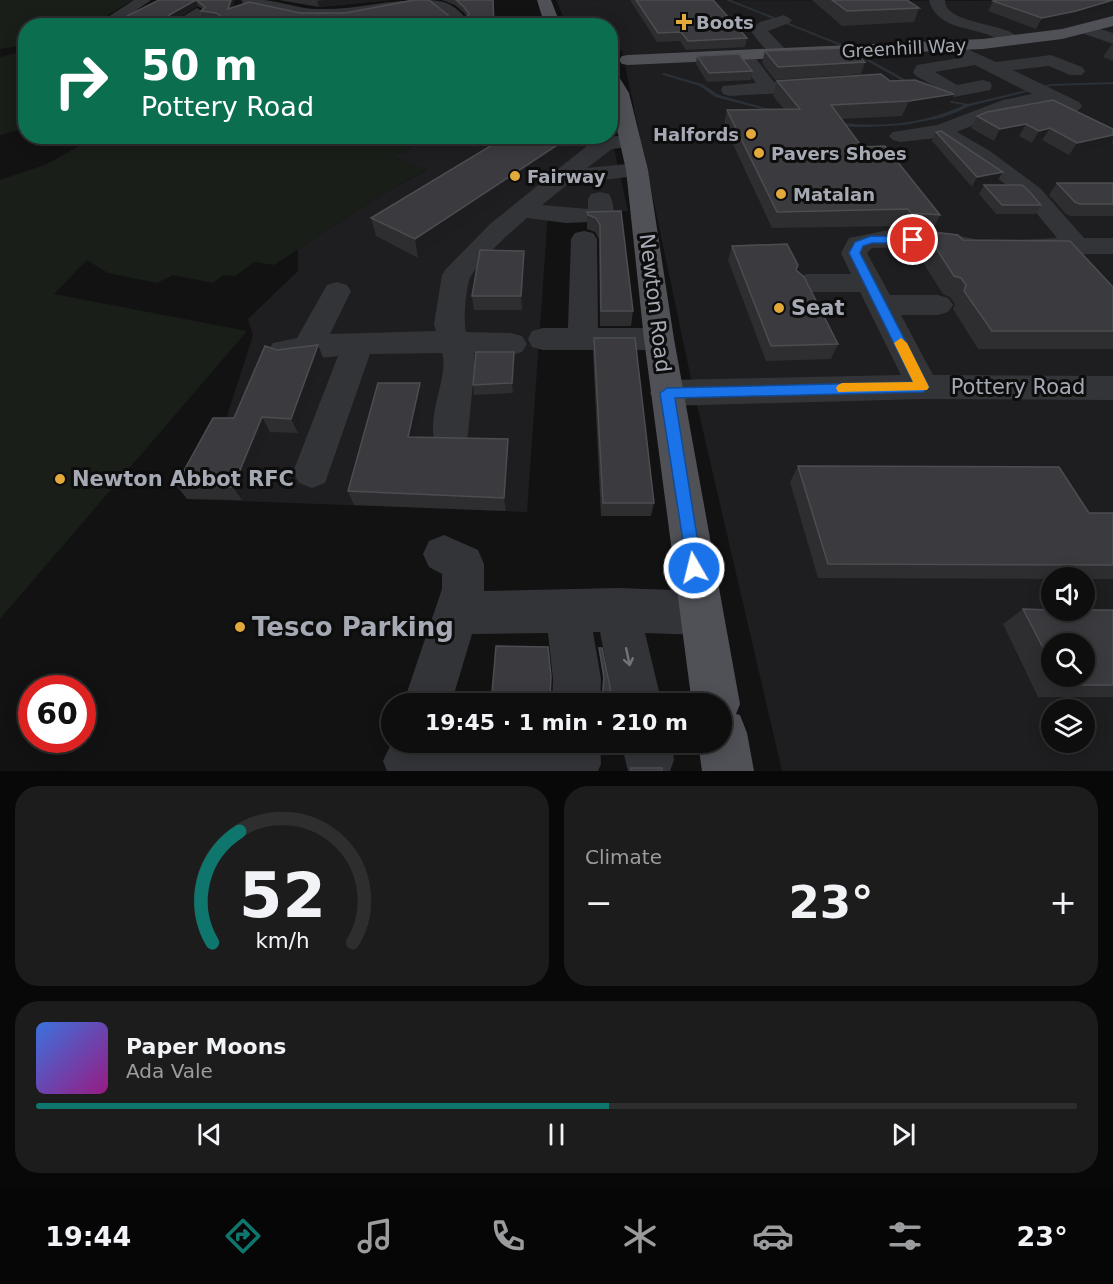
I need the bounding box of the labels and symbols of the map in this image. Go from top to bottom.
place label: Boots [696,12,754,33]
marker: Boots [677,15,691,29]
street label: Greenhill Way [841,34,967,62]
place label: Halfords [653,124,739,145]
marker: Halfords [744,127,758,141]
place label: Pavers Shoes [771,143,907,164]
marker: Pavers Shoes [752,146,766,160]
place label: Fairway [527,166,606,187]
marker: Fairway [508,169,522,183]
place label: Matalan [793,184,875,205]
marker: Matalan [774,187,788,201]
pin [887,214,938,265]
street label: Newton Road [635,232,675,374]
place label: Seat [791,296,845,320]
marker: Seat [772,301,786,315]
street label: Pottery Road [951,375,1085,399]
place label: Newton Abbot RFC [72,467,294,491]
marker: Newton Abbot RFC [53,472,67,486]
position arrow [662,536,726,600]
place label: Tesco Parking [252,612,454,642]
marker: Tesco Parking [233,620,247,634]
one-way arrow [623,646,634,666]
speed limit sign: 60 [18,675,96,753]

